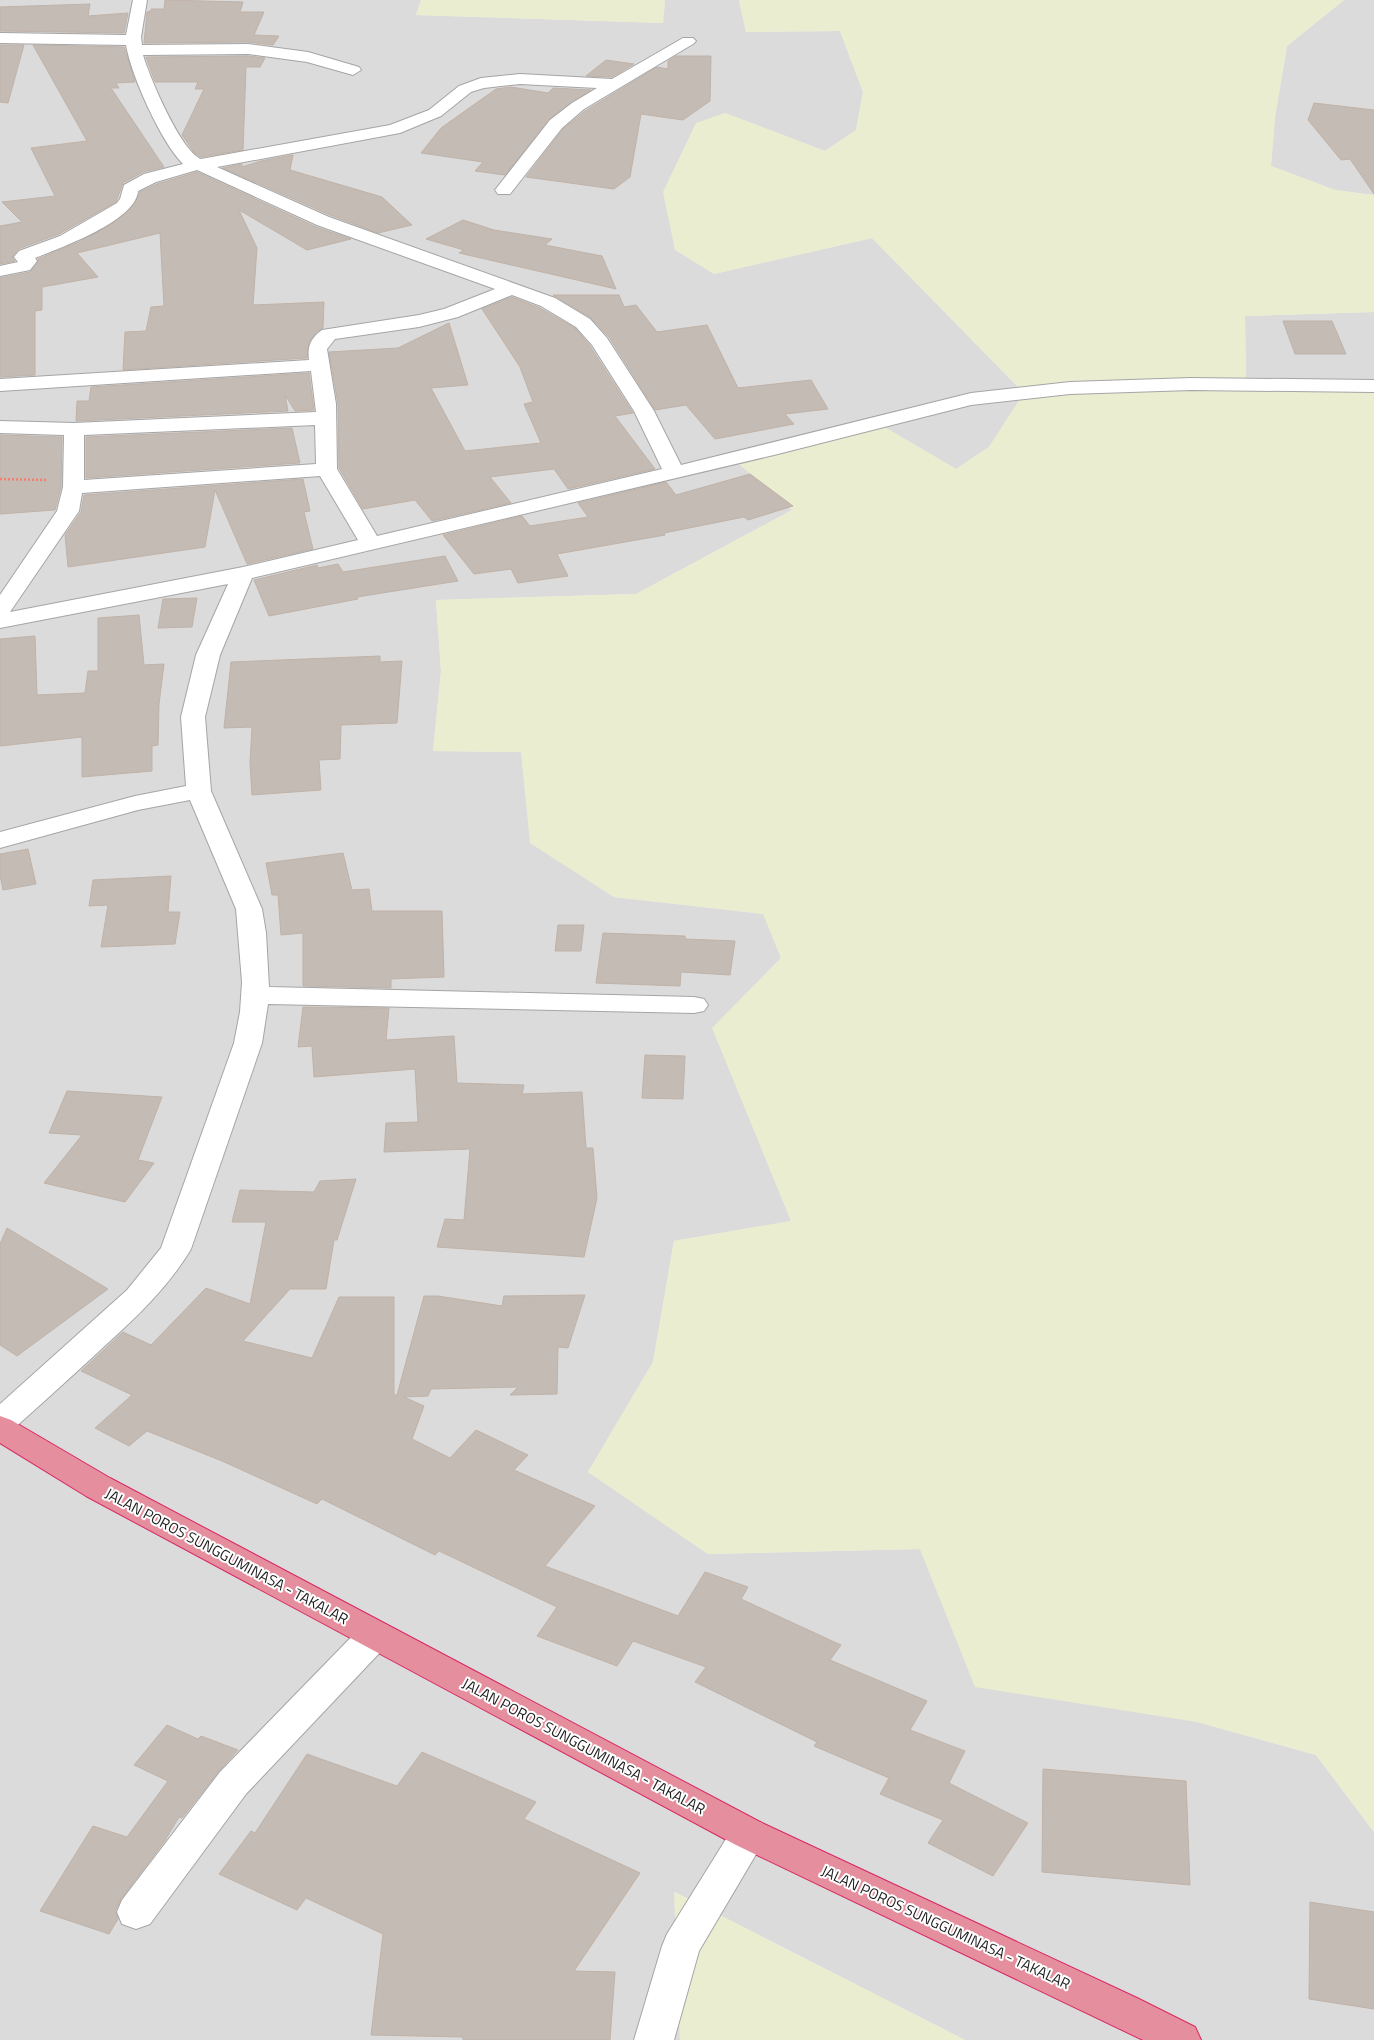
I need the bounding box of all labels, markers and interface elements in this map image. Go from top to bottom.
street label: JALAN POROS SUNGGUMINASA - TAKALAR [101,1482,353,1630]
street label: JALAN POROS SUNGGUMINASA - TAKALAR [458,1672,710,1820]
street label: JALAN POROS SUNGGUMINASA - TAKALAR [818,1859,1074,1995]

